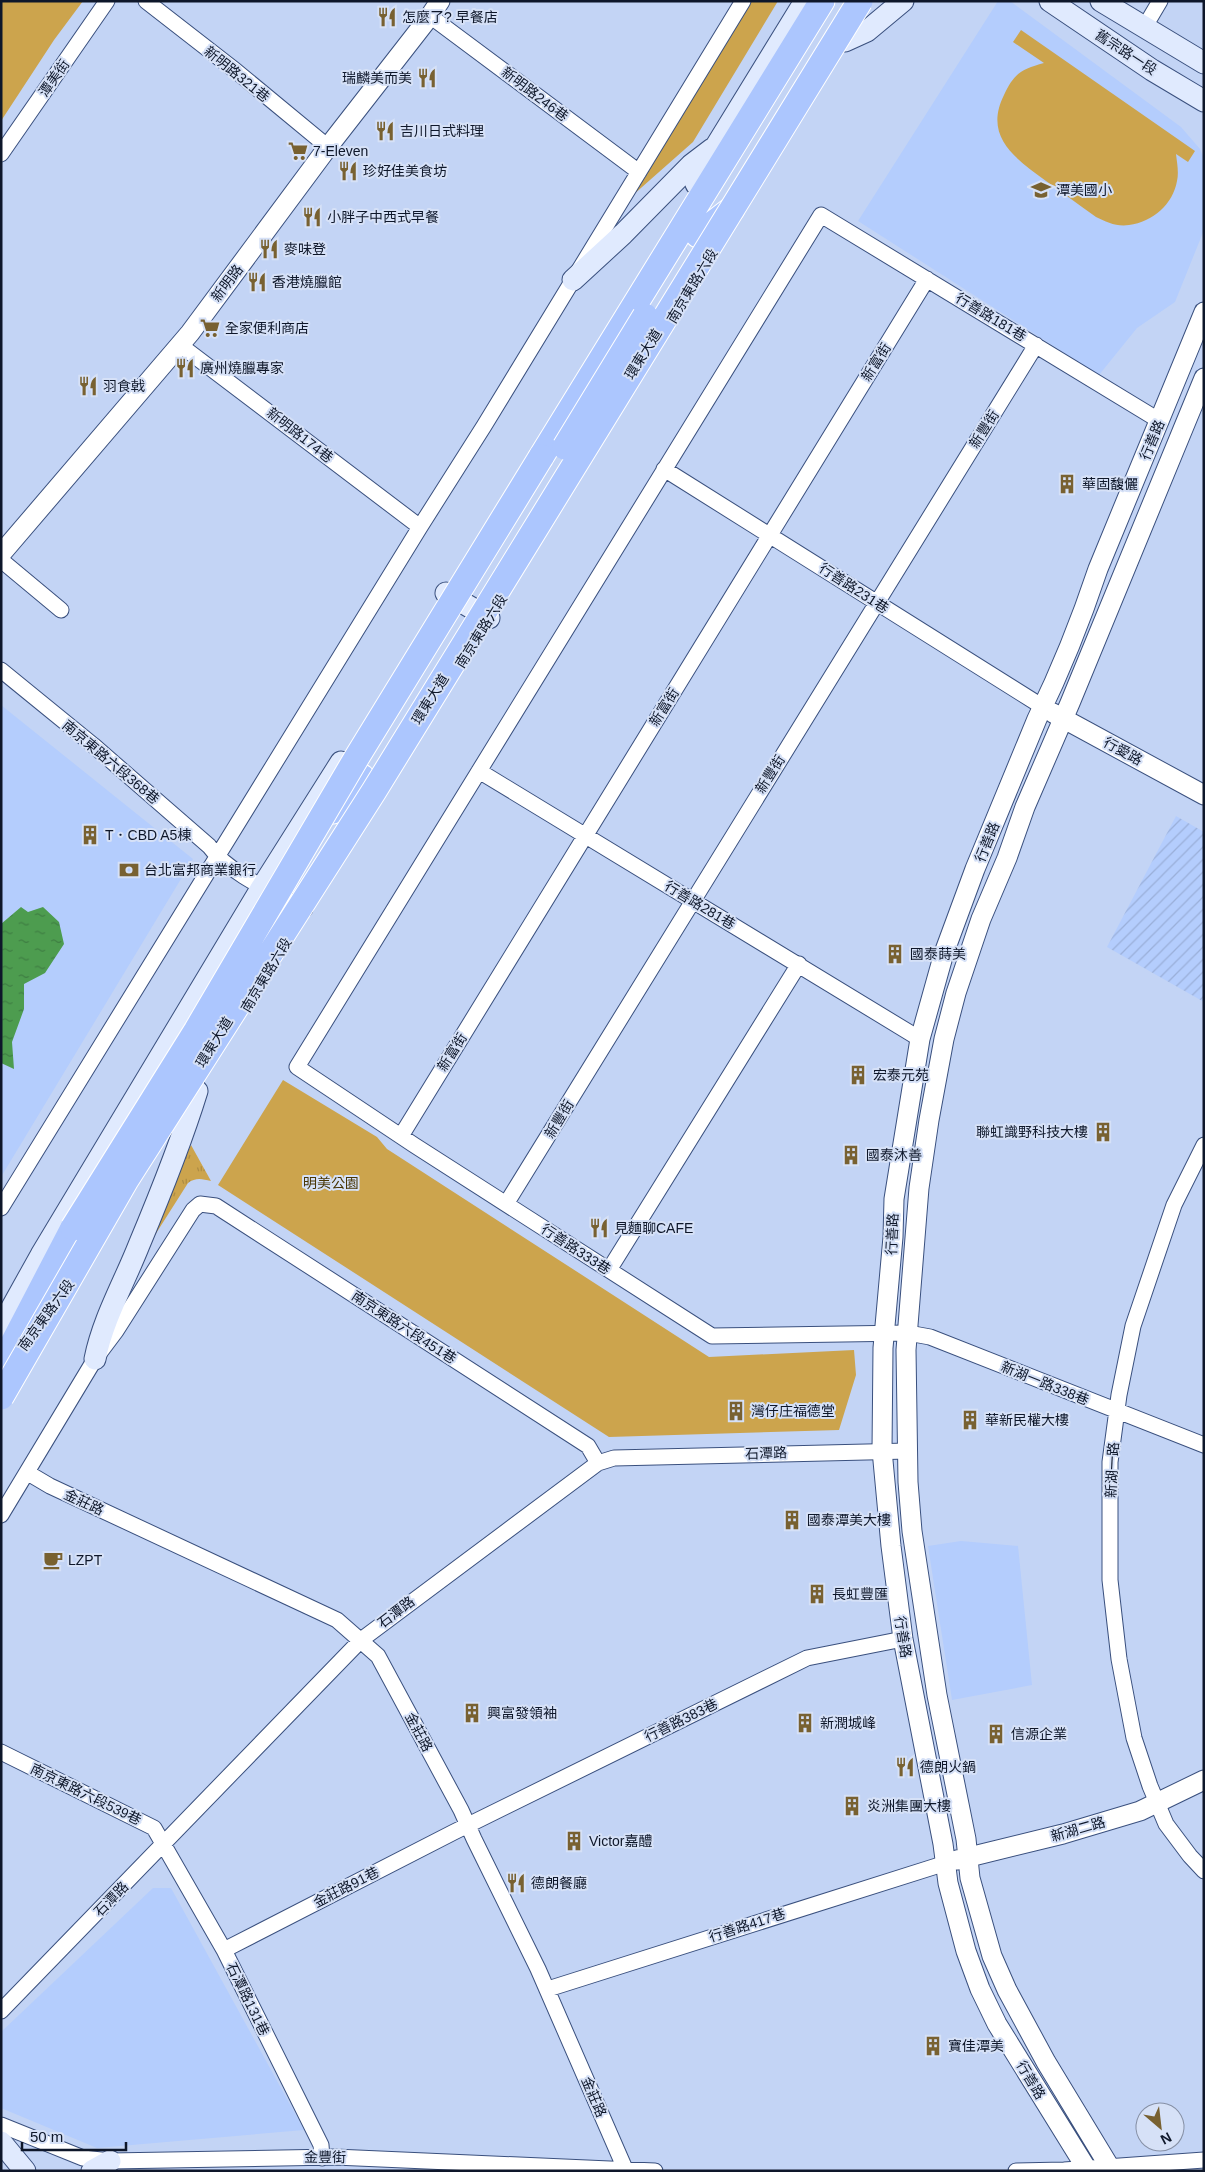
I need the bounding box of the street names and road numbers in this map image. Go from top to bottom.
street label: 舊宗路一段 [1092,26,1160,78]
street label: 新明路321巷 [201,43,273,105]
street label: 潭美街 [35,56,73,100]
street label: 新明路246巷 [498,64,572,124]
street label: 南京東路六段 [664,246,720,326]
street label: 新明路 [208,261,246,305]
street label: 行善路181巷 [953,290,1029,344]
street label: 環東大道 [621,326,665,382]
street label: 新富街 [858,340,894,384]
street label: 新明路174巷 [264,404,336,466]
street label: 新豐街 [966,407,1002,451]
street label: 行善路 [1136,418,1168,462]
street label: 行善路231巷 [816,560,892,616]
street label: 南京東路六段 [452,591,510,671]
street label: 環東大道 [408,671,452,727]
street label: 新富街 [646,685,682,729]
street label: 南京東路六段368巷 [59,717,163,807]
street label: 行愛路 [1101,734,1145,768]
street label: 新豐街 [752,752,788,796]
street label: 行善路 [972,820,1002,864]
street label: 行善路281巷 [662,878,738,932]
street label: 南京東路六段 [238,935,294,1015]
street label: 環東大道 [192,1014,236,1070]
street label: 新富街 [434,1030,470,1074]
street label: 新豐街 [541,1097,577,1141]
street label: 行善路 [883,1213,901,1255]
street label: 行善路333巷 [538,1221,614,1277]
street label: 南京東路六段 [15,1276,77,1354]
street label: 南京東路六段451巷 [349,1287,459,1367]
street label: 新湖一路338巷 [999,1358,1091,1408]
street label: 新湖一路 [1103,1442,1121,1498]
street label: 石潭路 [745,1444,787,1462]
street label: 金莊路 [62,1486,106,1518]
street label: 石潭路 [374,1593,418,1631]
street label: 行善路 [892,1615,914,1659]
street label: 行善路383巷 [642,1695,720,1745]
street label: 金莊路 [402,1710,436,1754]
street label: 南京東路六段539巷 [28,1760,144,1828]
street label: 新湖二路 [1049,1814,1107,1844]
street label: 金莊路91巷 [310,1864,382,1910]
street label: 石潭路 [91,1878,131,1920]
street label: 行善路417巷 [707,1905,787,1945]
street label: 石潭路131巷 [223,1960,273,2038]
street label: 行善路 [1013,2058,1049,2102]
street label: 金莊路 [578,2075,610,2119]
street label: 金豐街 [304,2149,346,2165]

